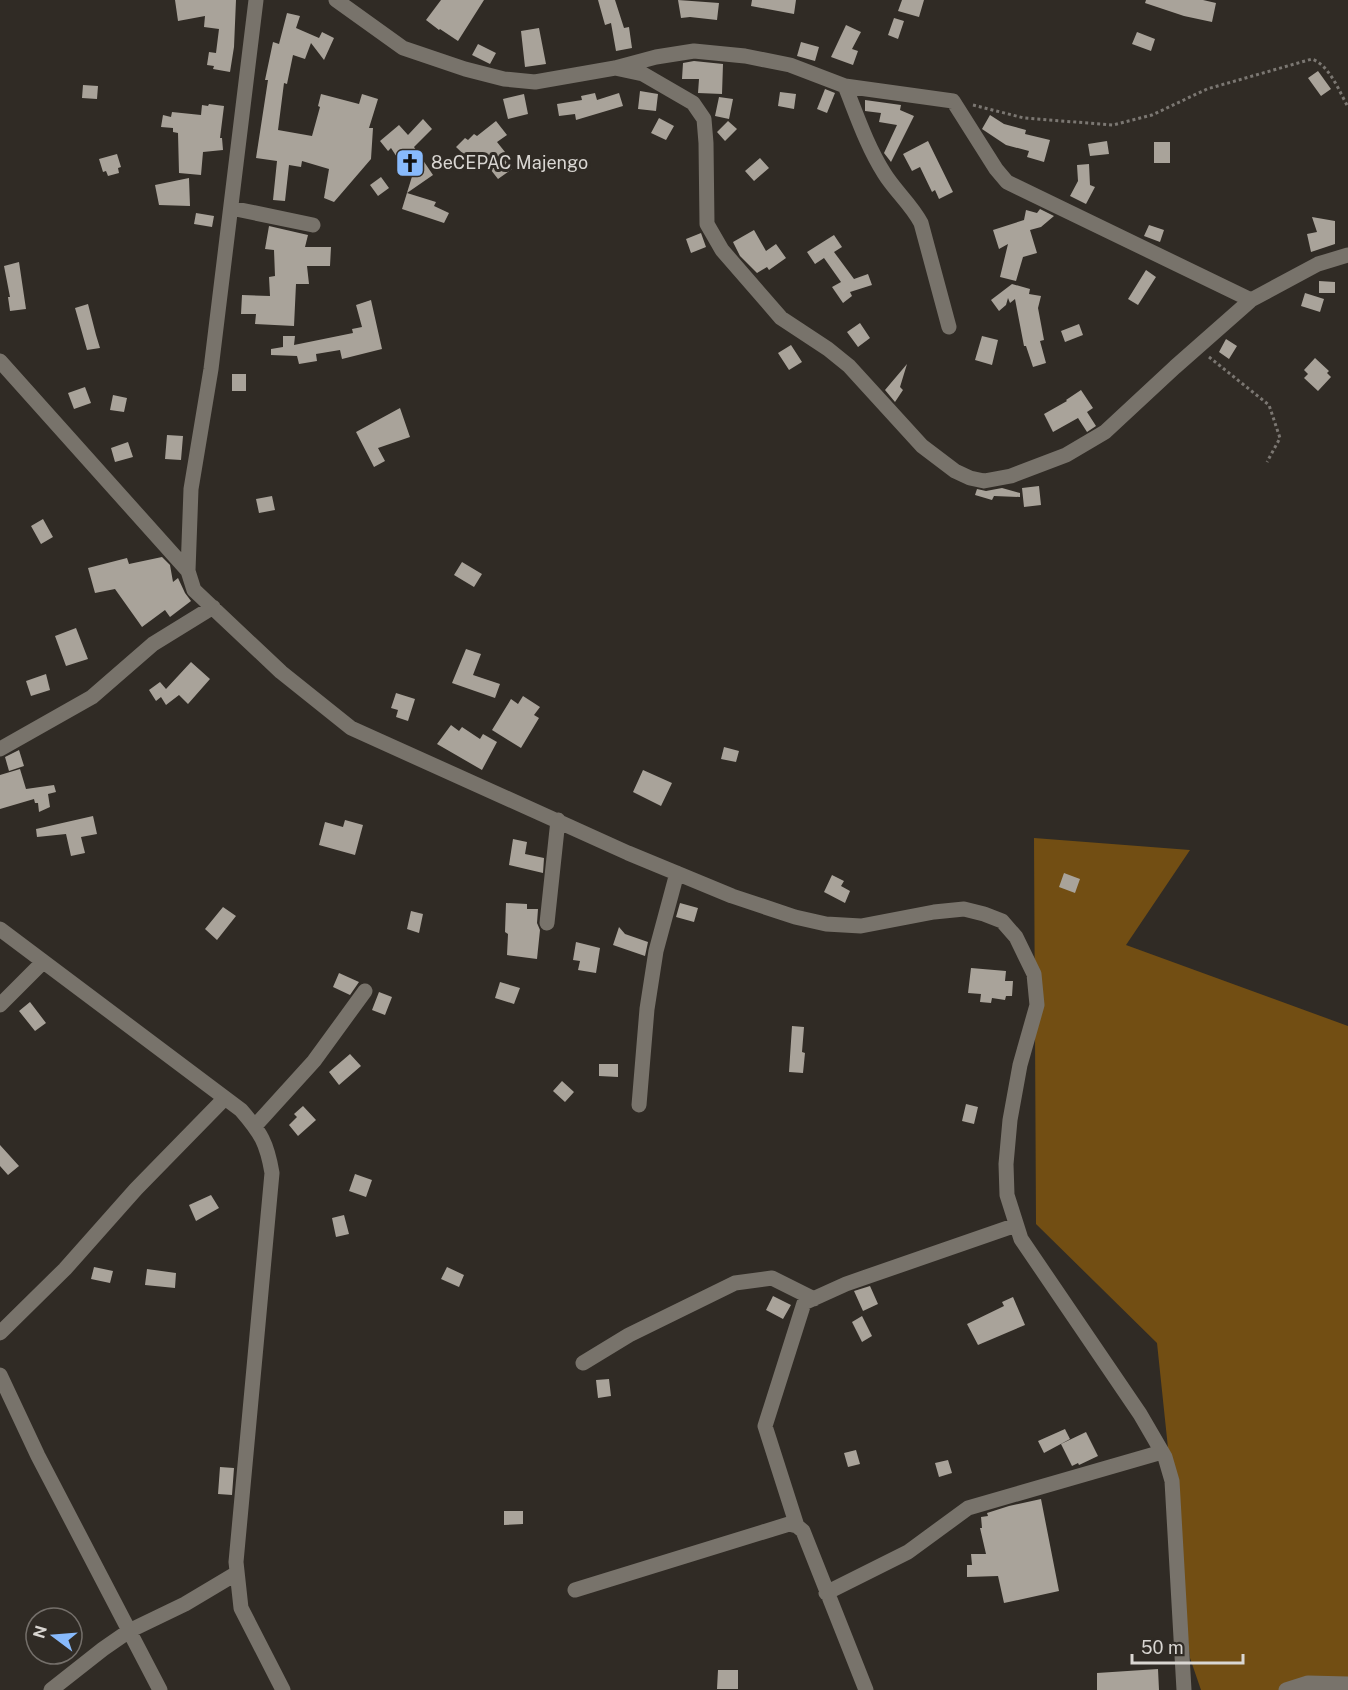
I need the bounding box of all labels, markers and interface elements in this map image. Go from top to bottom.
church icon: 8eCEPAC Majengo [394,147,426,179]
place label: 8eCEPAC Majengo [431,152,588,173]
north arrow [24,1606,84,1666]
text: N [29,1623,51,1641]
scale bar [1132,1627,1243,1665]
text: 50 m [1141,1637,1184,1658]

